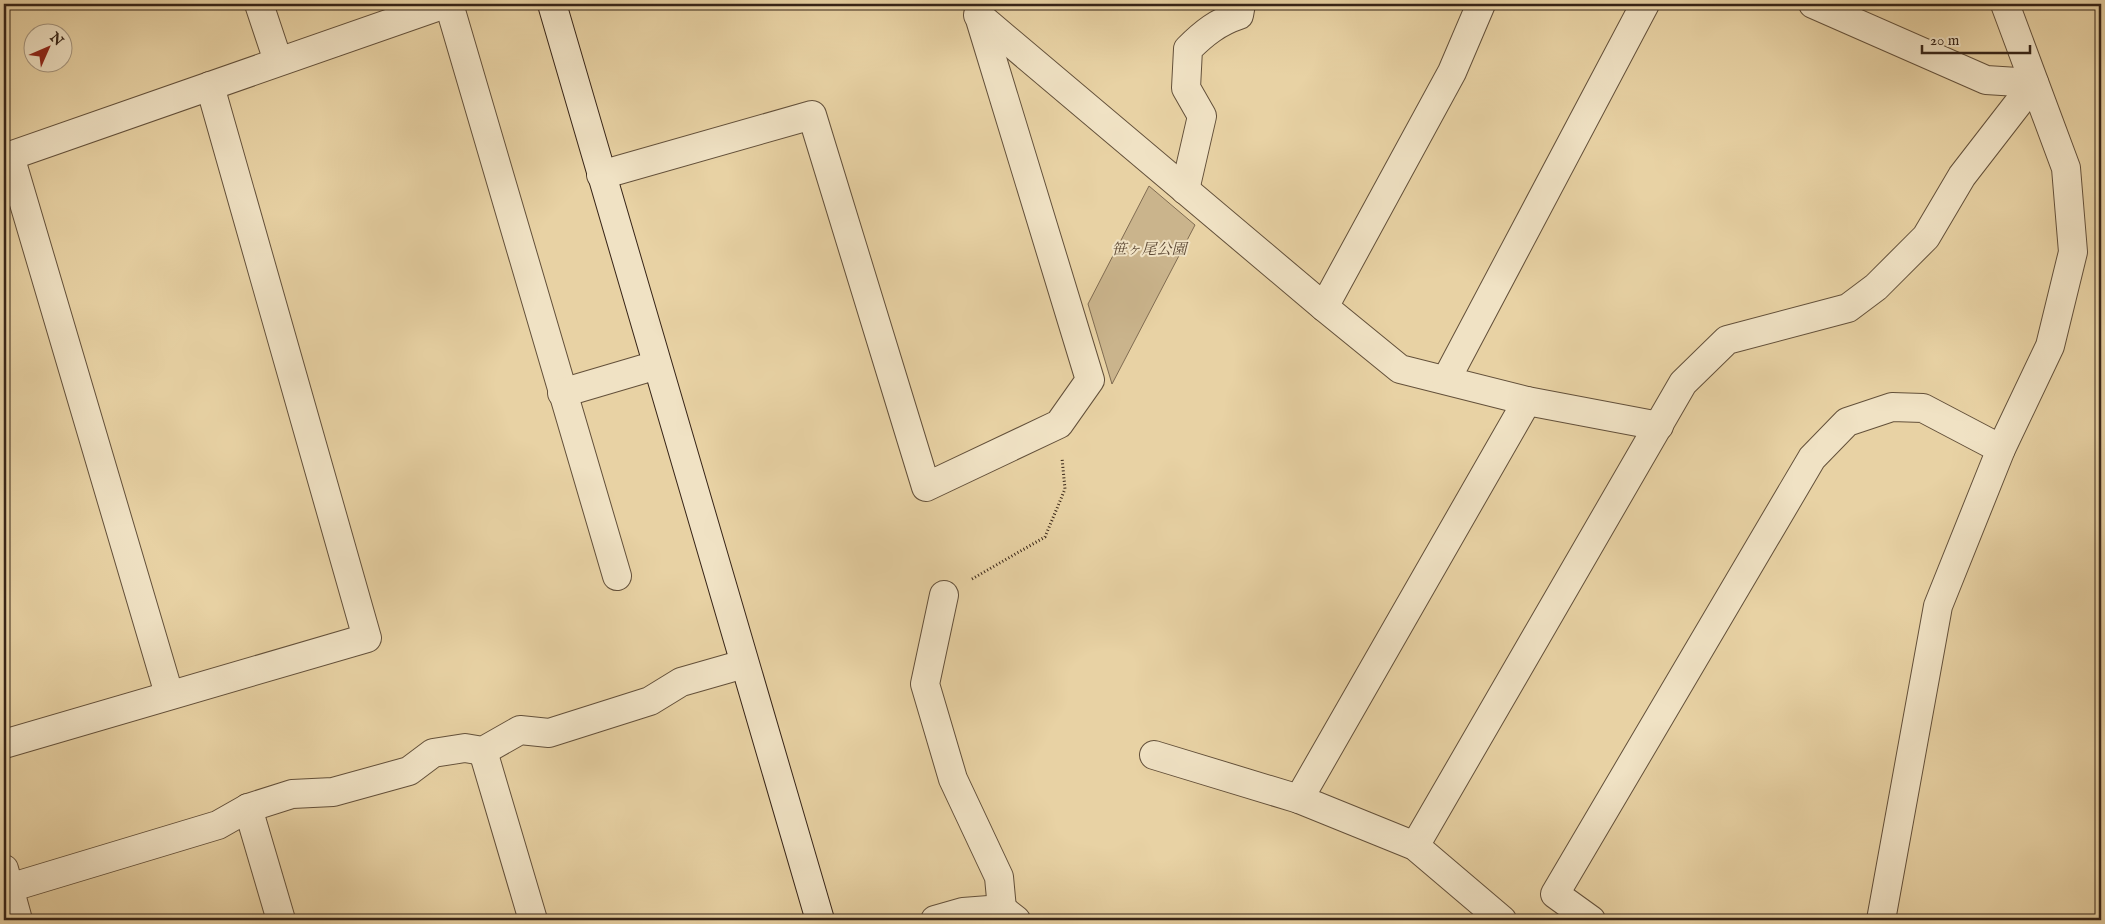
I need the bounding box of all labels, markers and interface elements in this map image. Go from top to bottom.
north arrow [22,22,72,72]
scale bar [1922,22,2030,54]
text: N [45,28,67,50]
text: 20 m [1930,31,1960,50]
park label: 笹ヶ尾公園 [1111,240,1189,259]

